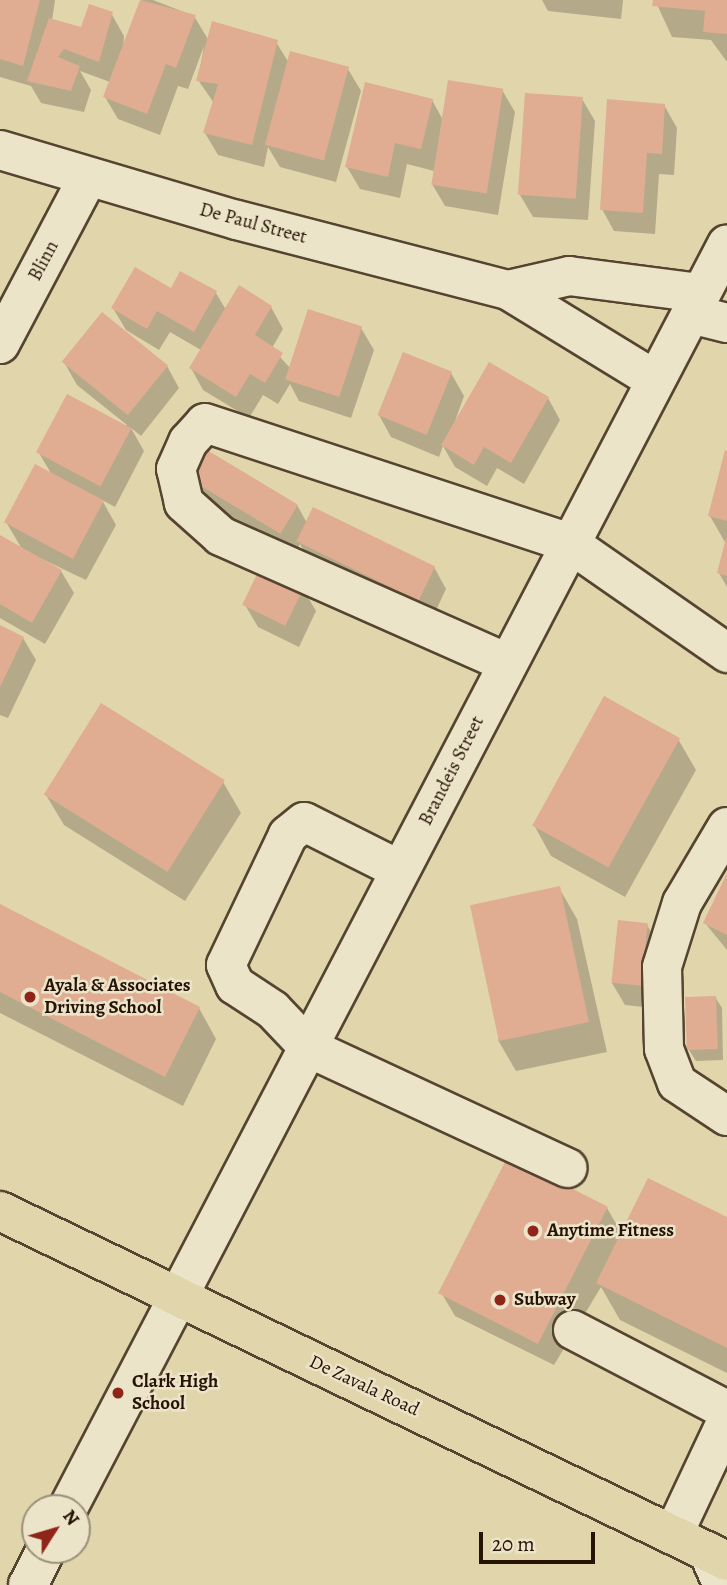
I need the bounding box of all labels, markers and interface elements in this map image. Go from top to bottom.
street label: De Paul Street [197,199,309,249]
street label: Blinn [24,237,64,285]
street label: Brandeis Street [415,712,489,830]
place label: Ayala & Associates Driving School [44,975,191,1019]
marker: Ayala & Associates Driving School [22,989,38,1005]
place label: Anytime Fitness [547,1220,674,1242]
marker: Anytime Fitness [525,1223,541,1239]
place label: Subway [514,1289,576,1311]
marker: Subway [492,1292,508,1308]
street label: De Zavala Road [305,1351,423,1421]
place label: Clark High School [132,1371,218,1415]
marker: Clark High School [110,1385,126,1401]
north arrow [21,1494,91,1564]
text: N [57,1504,86,1531]
scale bar [482,1518,598,1562]
text: 20 m [492,1530,535,1558]

